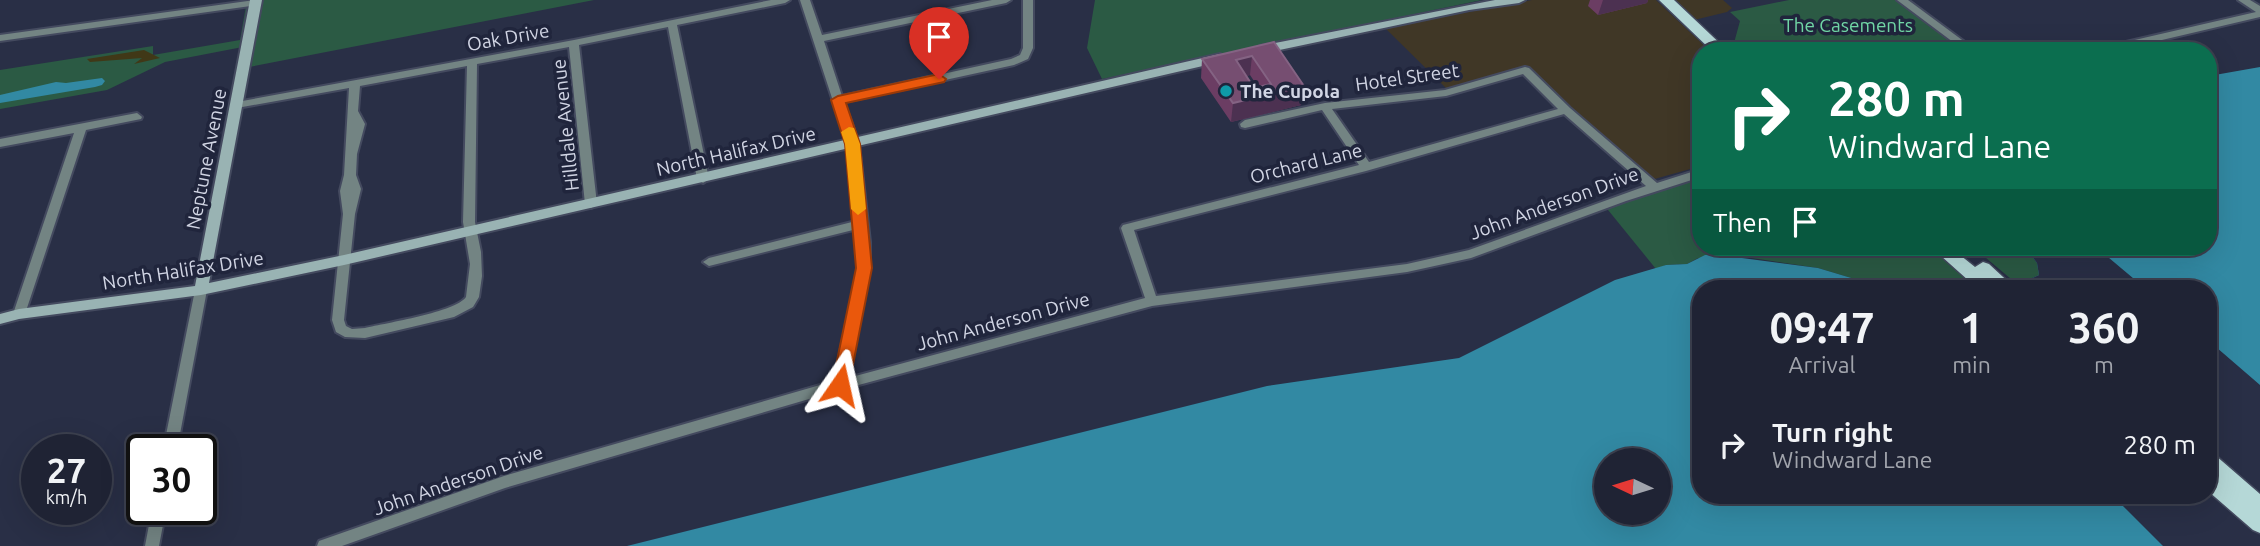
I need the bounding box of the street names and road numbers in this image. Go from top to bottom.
street label: Oak Drive [465,19,551,55]
street label: Hilldale Avenue [547,58,583,192]
street label: Hotel Street [1354,59,1461,95]
street label: Neptune Avenue [182,87,230,231]
street label: North Halifax Drive [654,122,818,180]
street label: Orchard Lane [1248,138,1364,188]
street label: John Anderson Drive [1467,162,1641,244]
street label: North Halifax Drive [101,246,265,294]
street label: John Anderson Drive [914,287,1092,355]
street label: John Anderson Drive [370,441,546,519]

